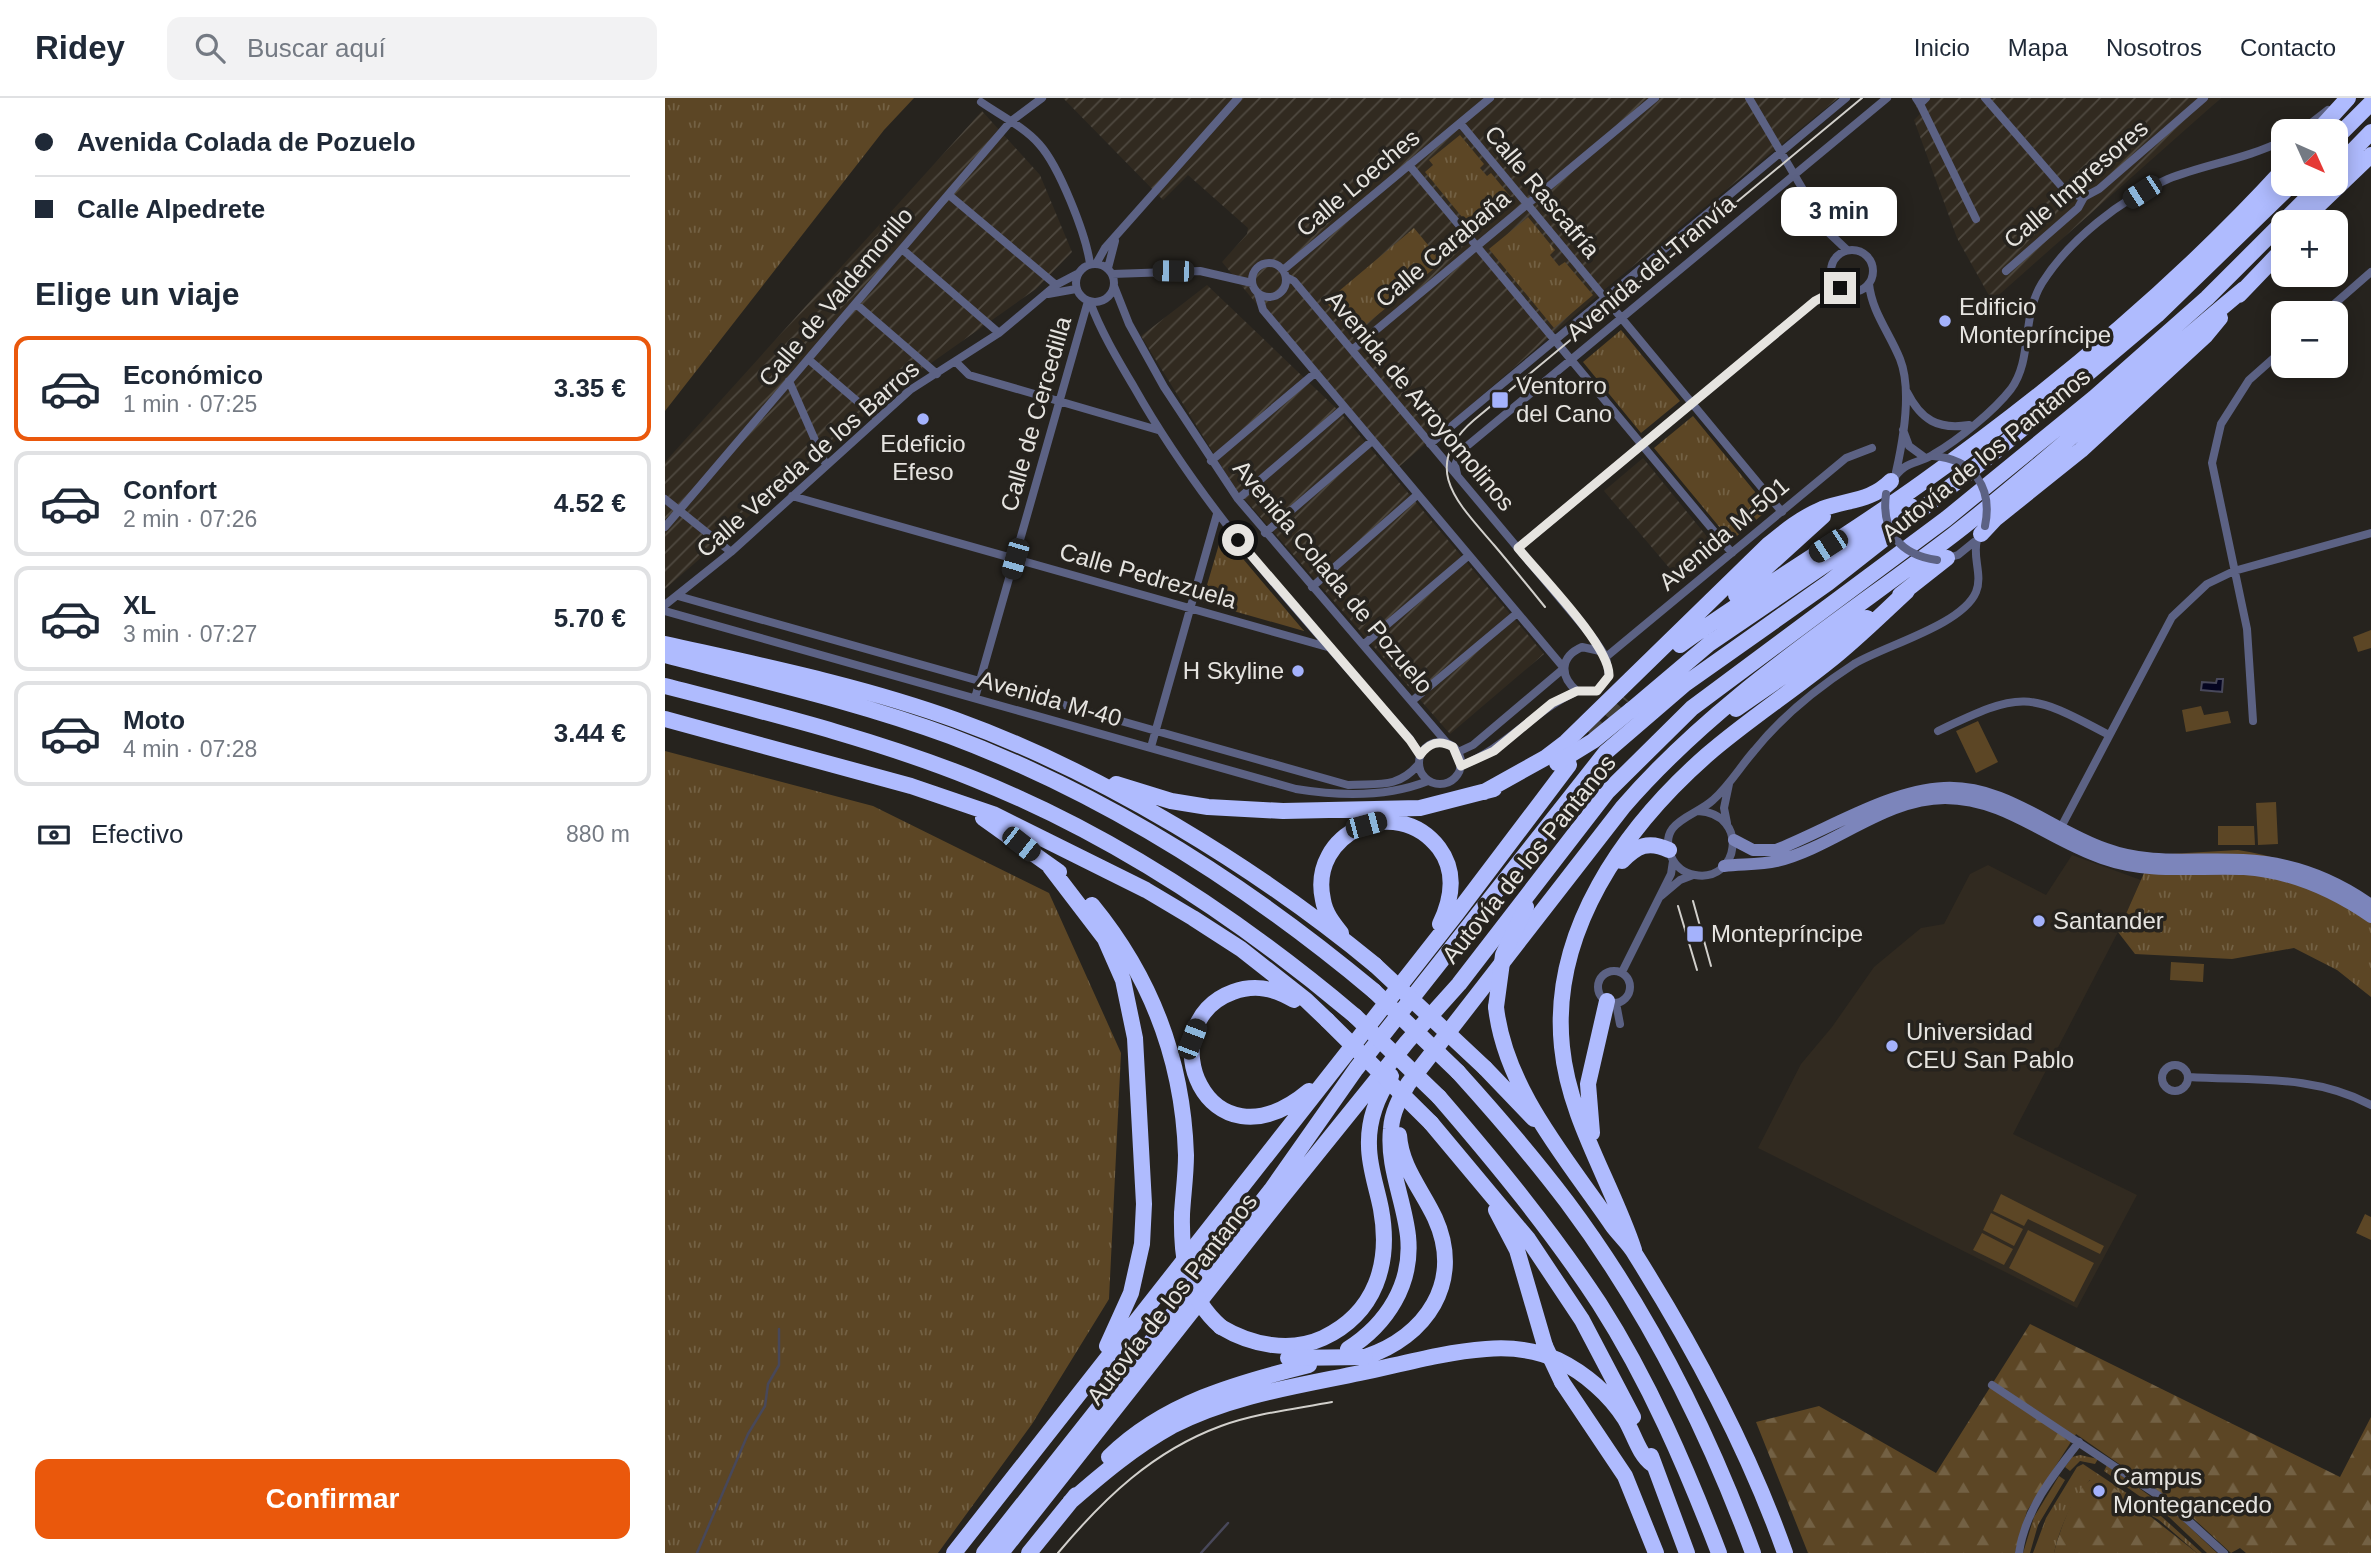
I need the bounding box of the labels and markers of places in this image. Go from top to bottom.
place label: Edificio Montepríncipe [1959,293,2111,348]
marker: Edificio Montepríncipe [1937,313,1953,329]
place label: Ventorro del Cano [1516,372,1612,427]
marker: Ventorro del Cano [1490,390,1510,410]
marker: Edeficio Efeso [915,411,931,427]
place label: Edeficio Efeso [880,430,966,485]
place label: H Skyline [1183,657,1284,684]
marker: H Skyline [1290,663,1306,679]
place label: Santander [2053,907,2164,934]
marker: Santander [2031,913,2047,929]
place label: Montepríncipe [1711,920,1863,947]
marker: Montepríncipe [1685,924,1705,944]
place label: Universidad CEU San Pablo [1906,1018,2074,1073]
marker: Universidad CEU San Pablo [1884,1038,1900,1054]
place label: Campus Montegancedo [2113,1463,2272,1518]
marker: Campus Montegancedo [2091,1483,2107,1499]

